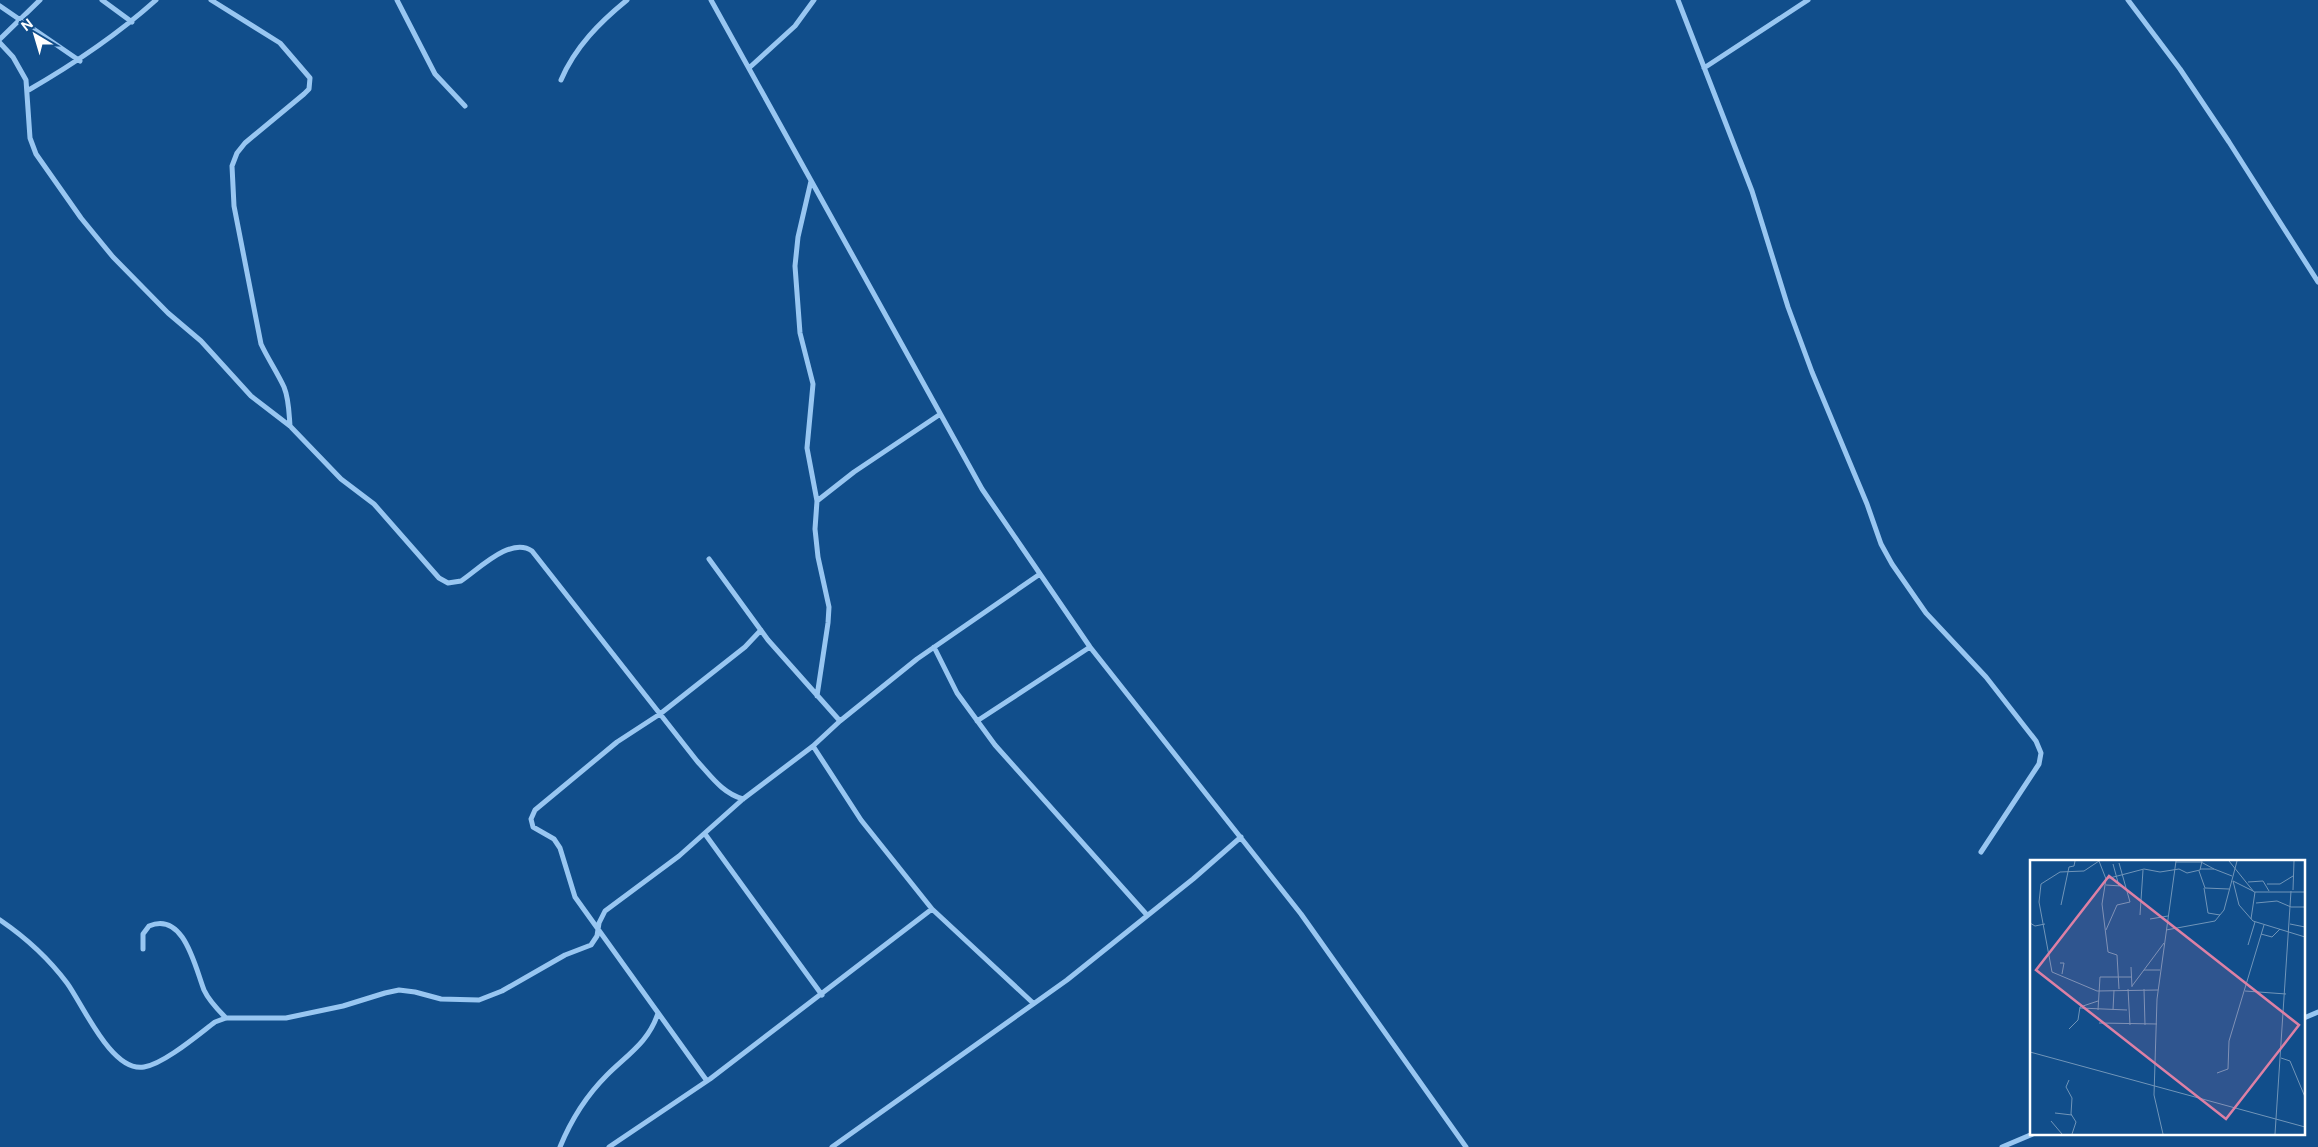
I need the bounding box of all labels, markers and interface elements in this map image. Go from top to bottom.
north arrow [10,10,60,60]
text: N [17,15,37,35]
inset map [2030,860,2306,1134]

